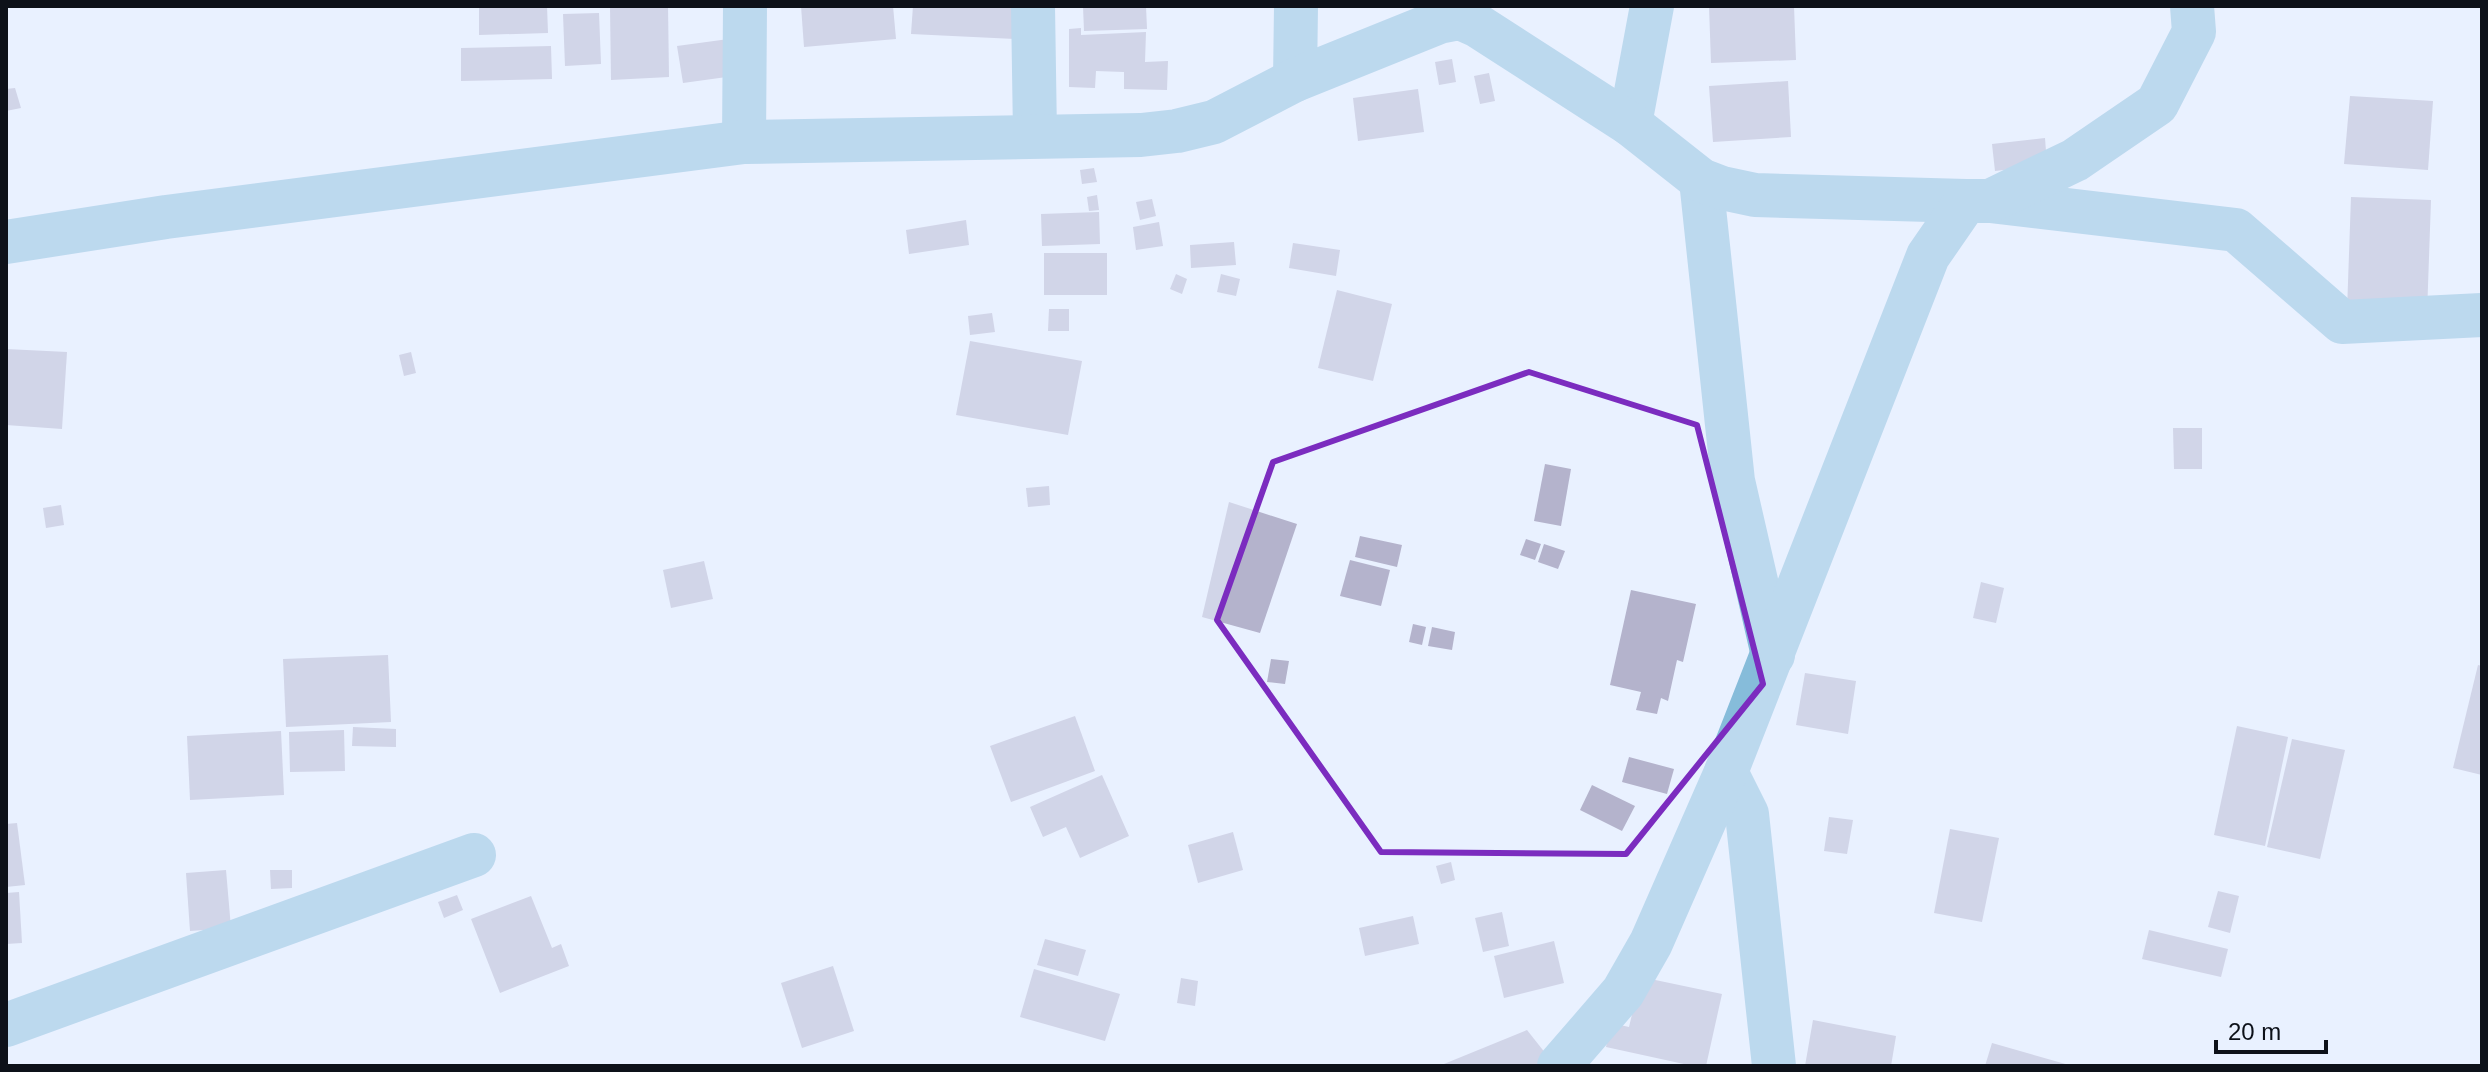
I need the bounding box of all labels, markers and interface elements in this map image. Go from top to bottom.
scale bar [2216,1004,2326,1054]
text: 20 m [2228,1018,2281,1045]

